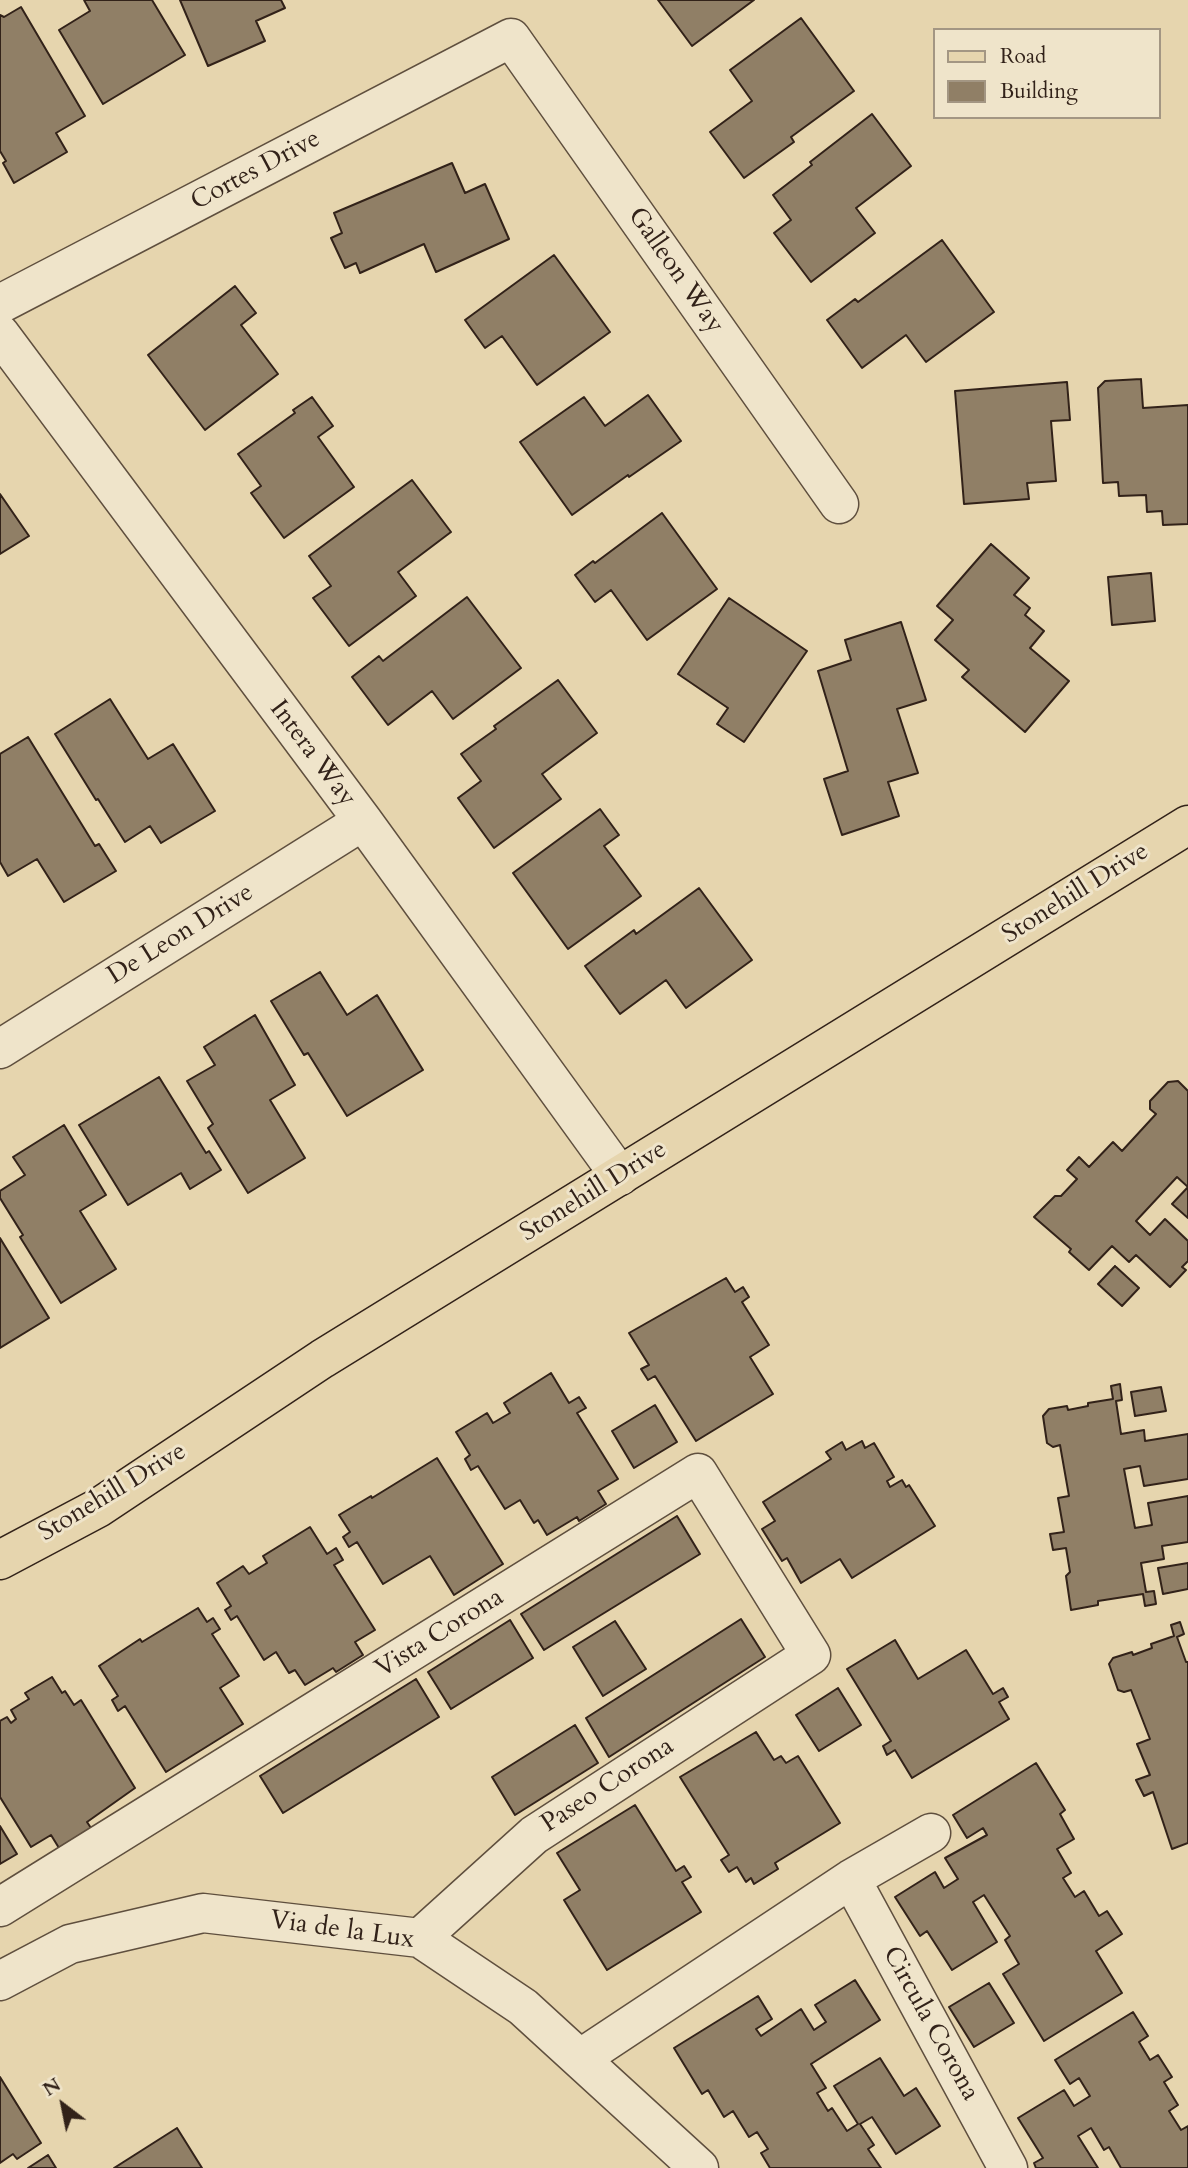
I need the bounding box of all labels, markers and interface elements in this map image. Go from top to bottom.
legend [932,28,1160,119]
text: Road [1000,42,1046,71]
text: Building [1000,77,1078,106]
street label: Cortes Drive [186,124,326,218]
street label: Galleon Way [620,202,730,340]
street label: Intera Way [262,695,362,813]
street label: Stonehill Drive [997,837,1155,951]
street label: De Leon Drive [102,878,260,992]
street label: Stonehill Drive [515,1135,673,1249]
street label: Stonehill Drive [34,1437,192,1549]
street label: Vista Corona [370,1582,510,1686]
street label: Paseo Corona [536,1732,680,1840]
street label: Via de la Lux [268,1905,416,1957]
street label: Circula Corona [875,1942,985,2106]
north arrow [28,2070,98,2140]
text: N [38,2072,66,2103]

